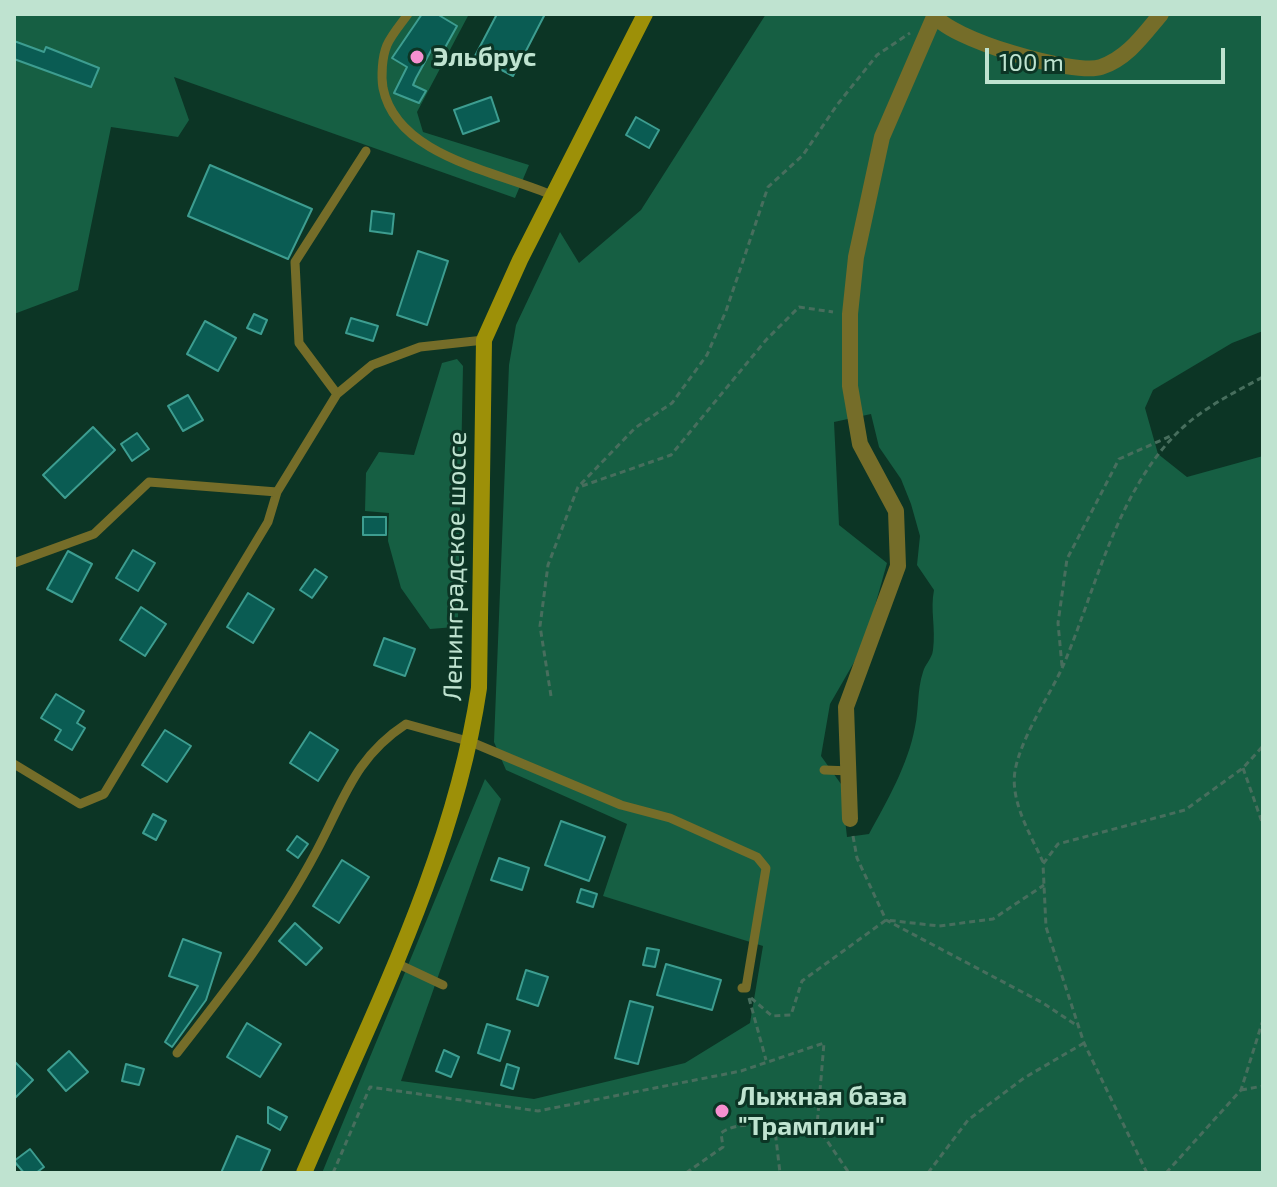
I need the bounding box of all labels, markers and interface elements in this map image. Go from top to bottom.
scale bar [989,32,1229,82]
place label: Эльбрус [433,41,536,73]
text: 100 m [999,47,1064,76]
marker: Эльбрус [408,48,426,66]
street label: Ленинградское шоссе [437,431,473,701]
place label: Лыжная база "Трамплин" [738,1080,907,1142]
marker: Лыжная база "Трамплин" [713,1102,731,1120]

